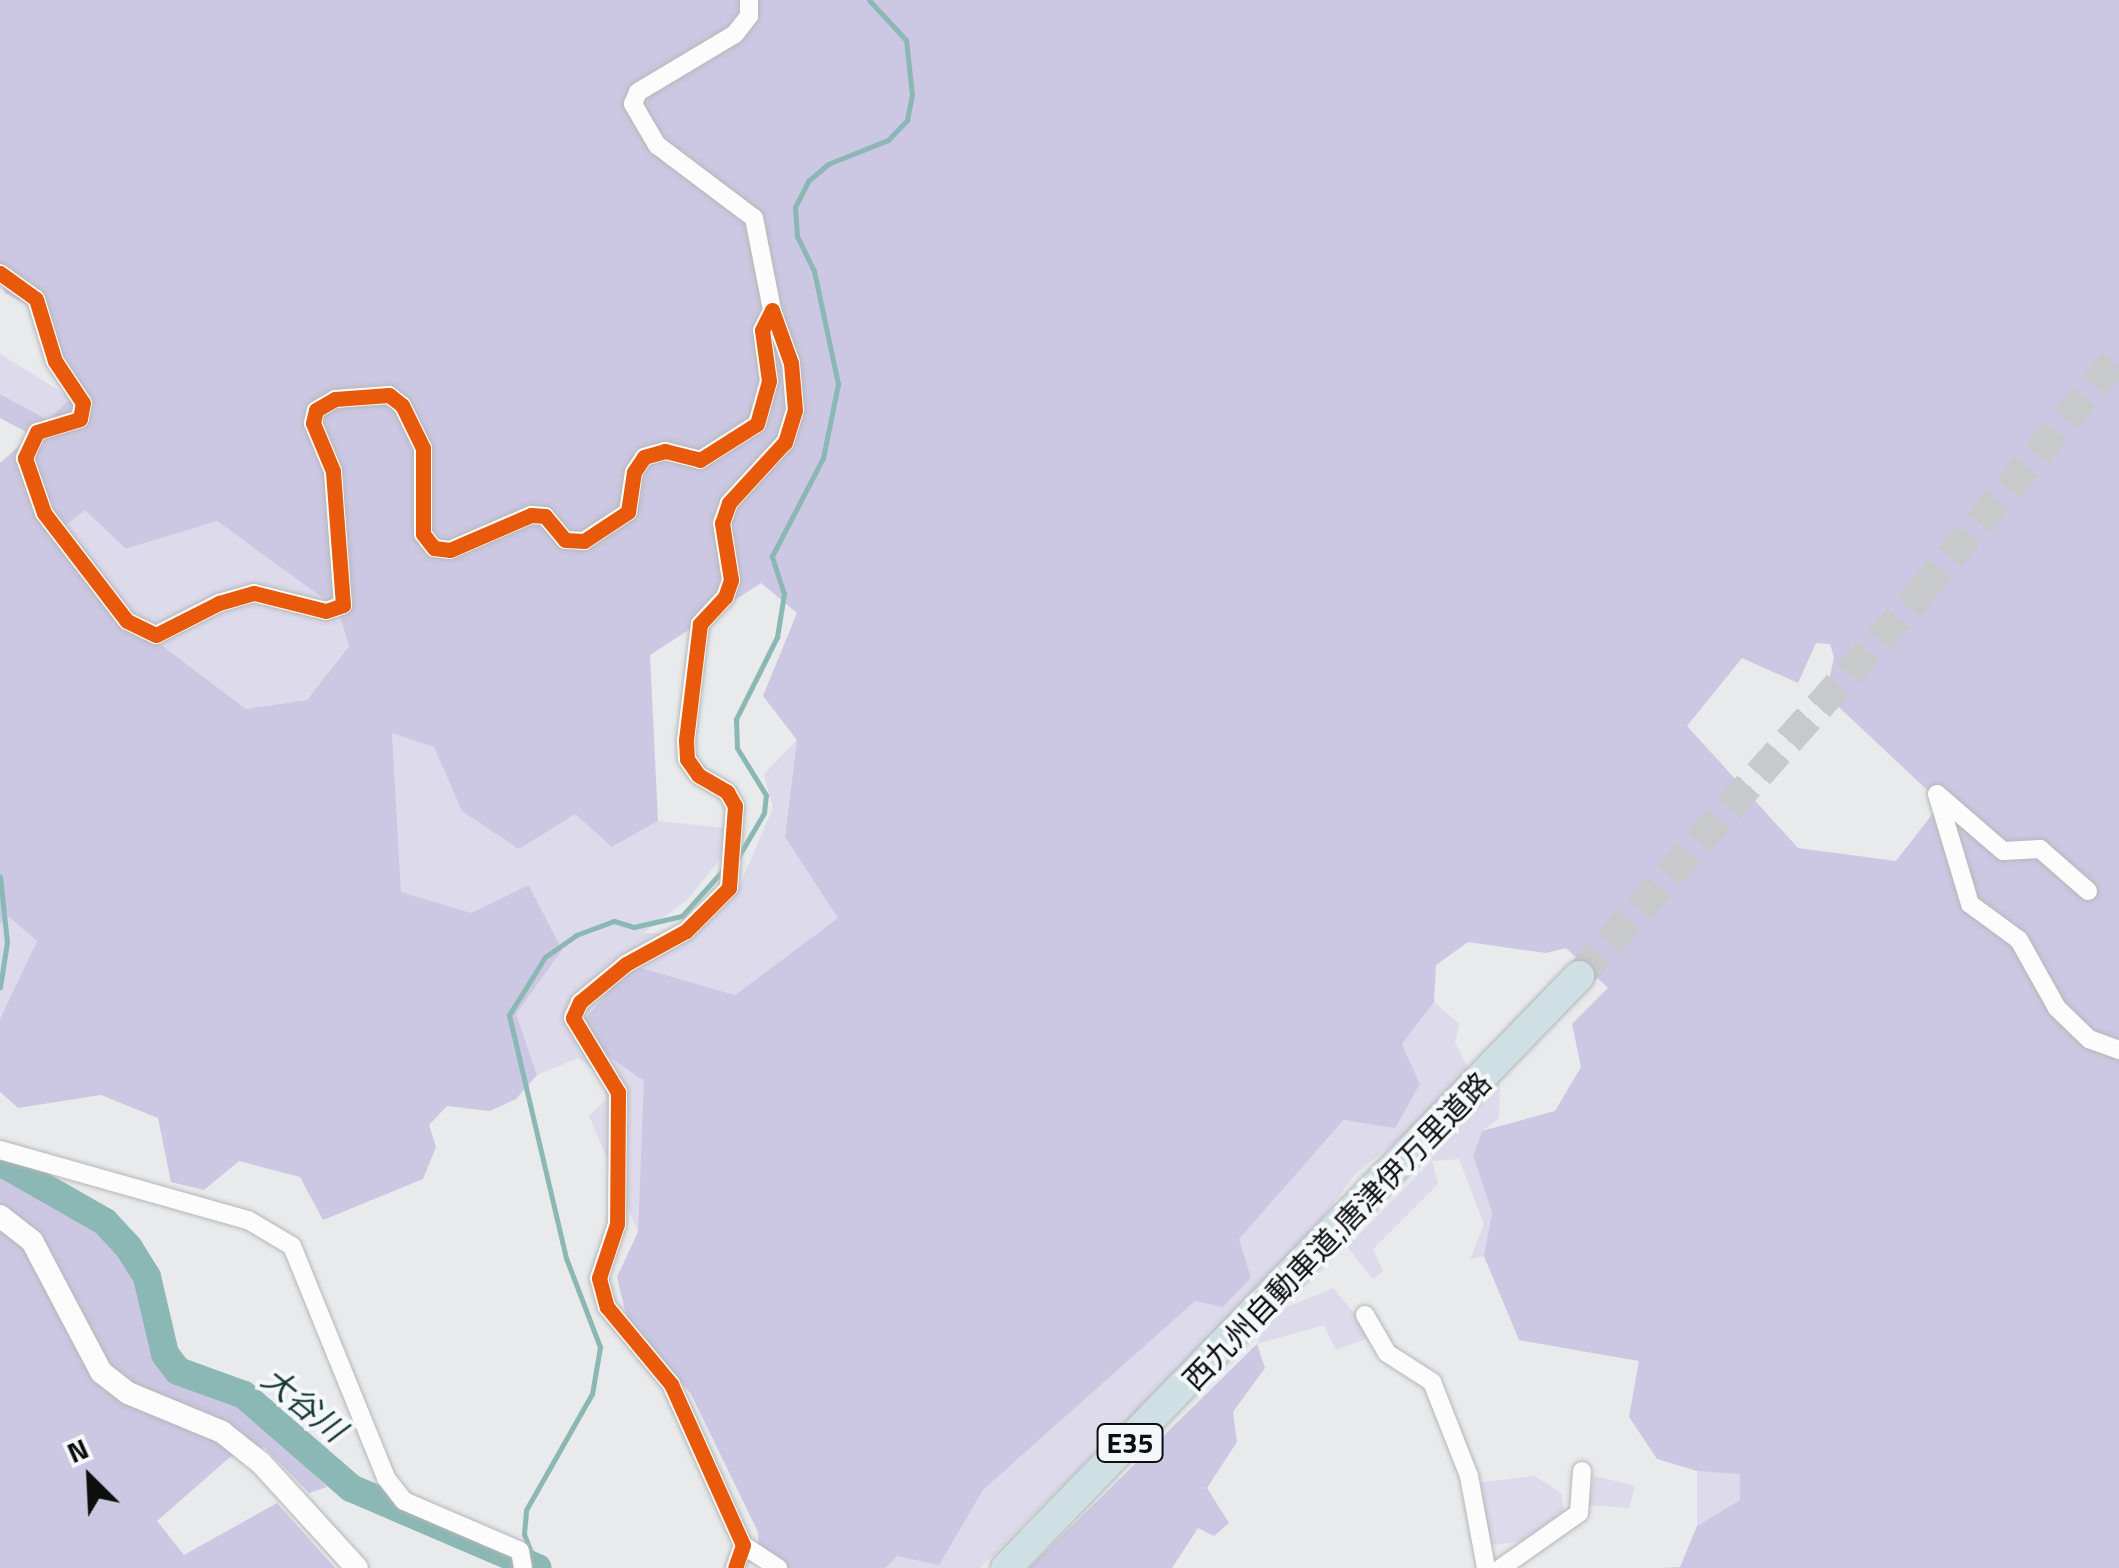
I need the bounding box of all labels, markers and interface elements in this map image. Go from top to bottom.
street label: 西九州自動車道;唐津伊万里道路 [1176,1065,1498,1397]
water label: 大谷川 [255,1359,353,1449]
road number: E35 [1095,1420,1165,1466]
text: N [60,1427,95,1474]
north arrow [40,1428,140,1528]

